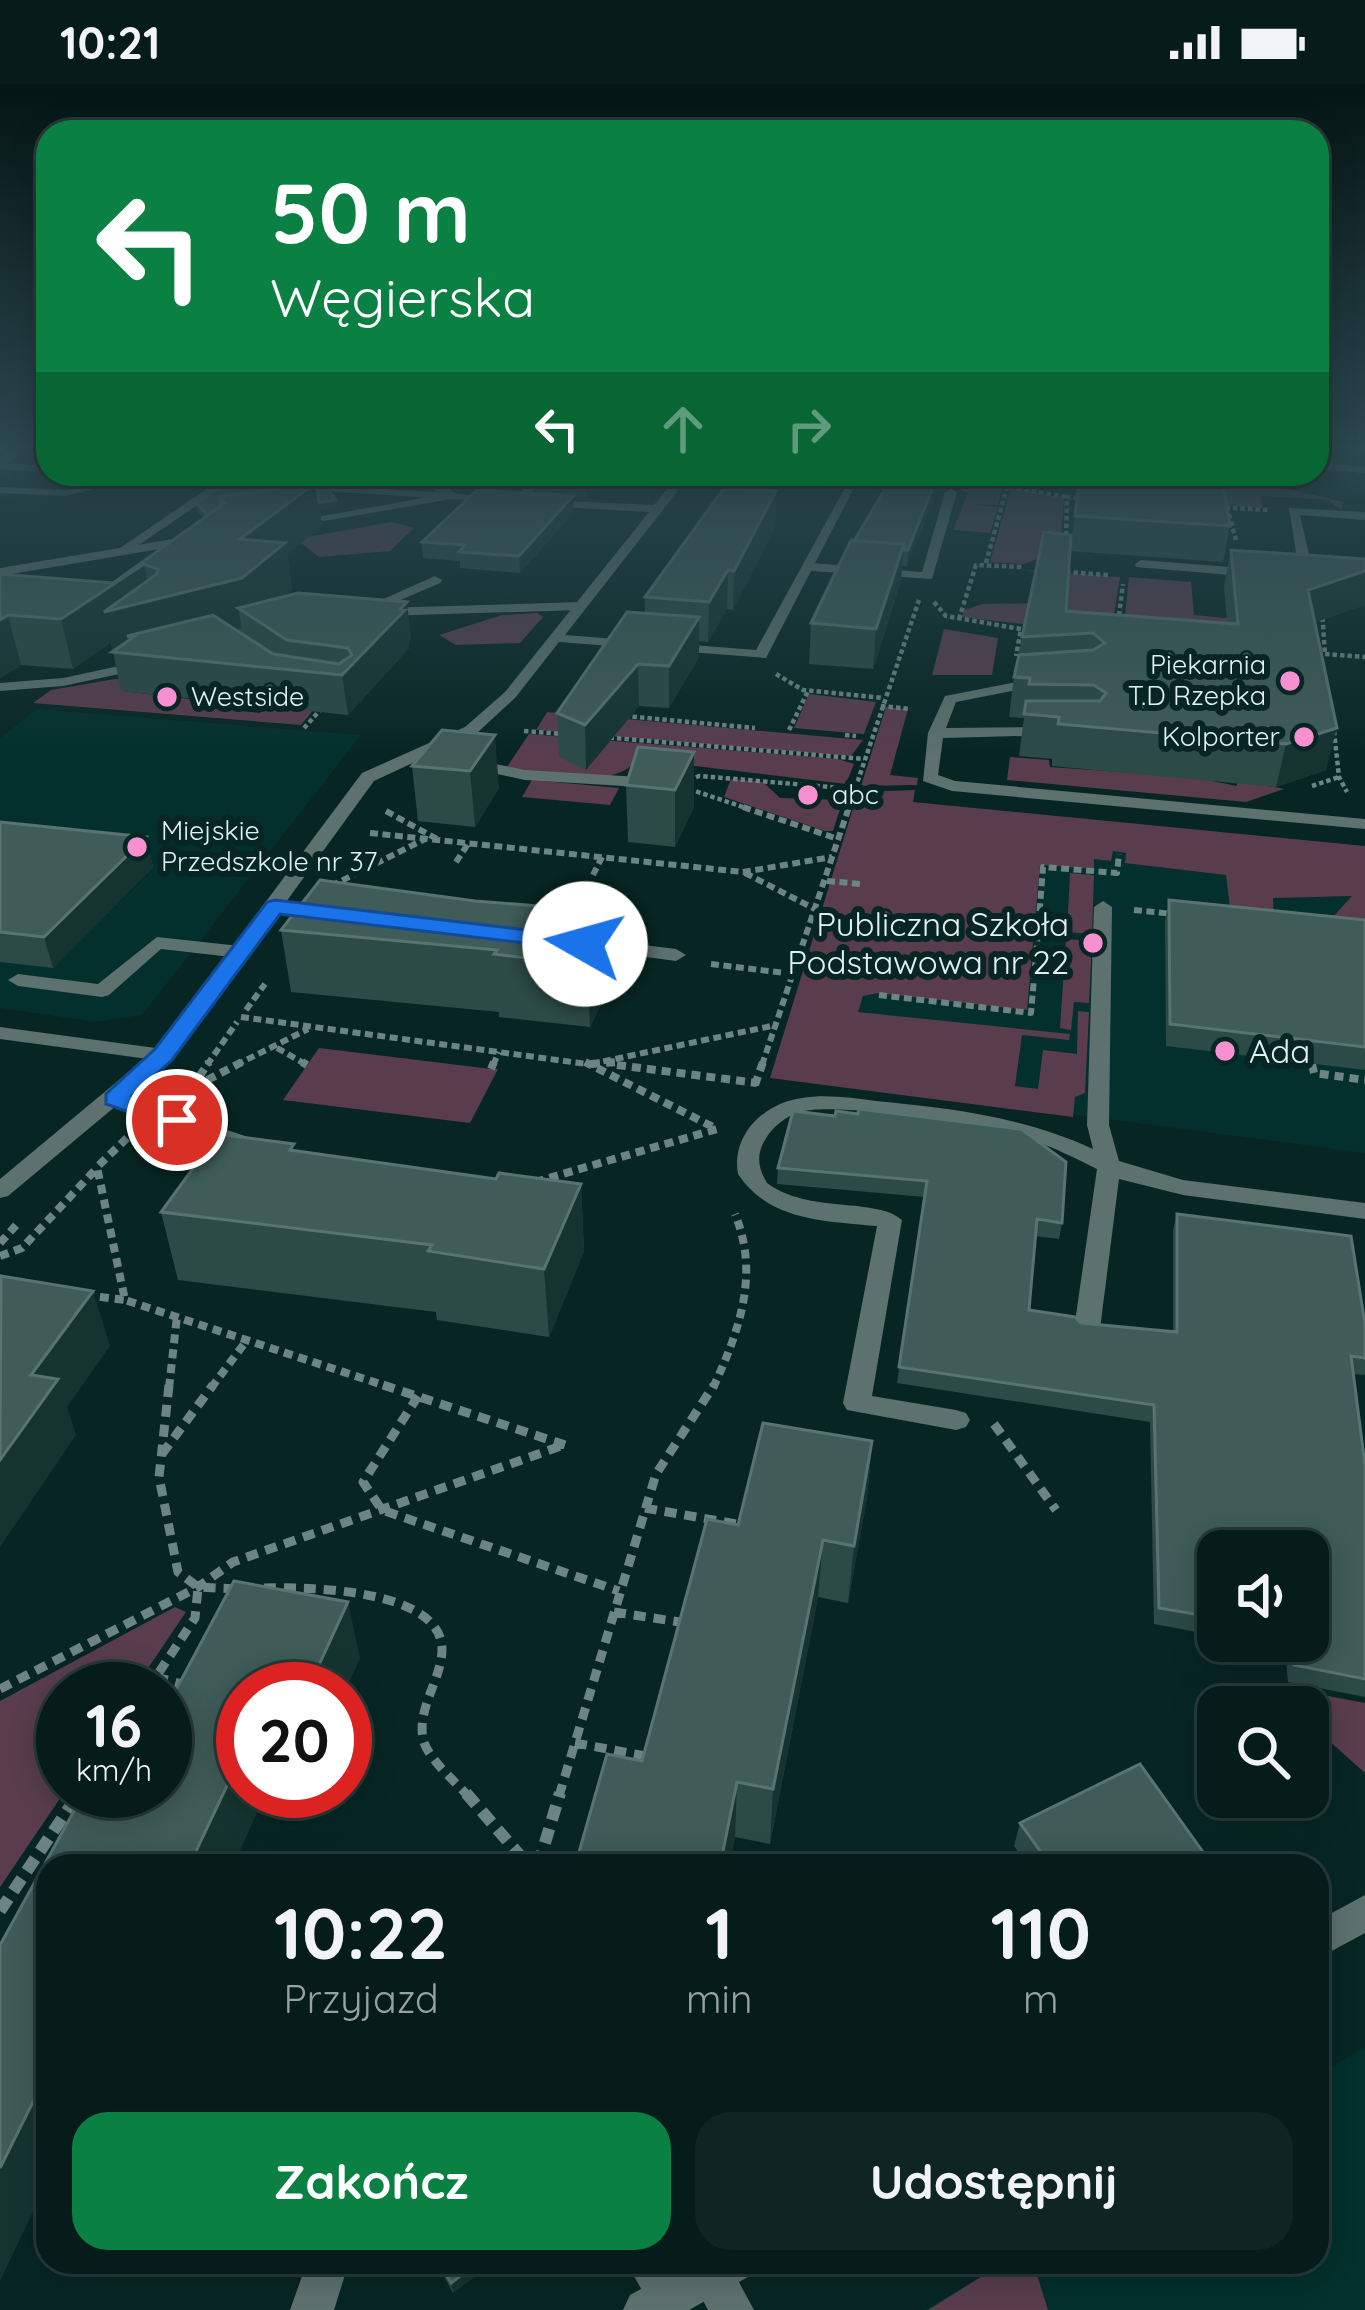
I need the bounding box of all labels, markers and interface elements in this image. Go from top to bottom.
text: 10:21 [60,14,161,70]
text: 50 m [270,159,471,264]
icon: left [72,168,228,324]
text: Węgierska [270,263,535,331]
icon: left [524,396,590,462]
icon: ahead [650,396,716,462]
icon: right [776,396,842,462]
place label: Piekarnia T.D Rzepka [1128,647,1266,712]
marker: Piekarnia T.D Rzepka [1277,668,1303,694]
place label: Westside [191,679,304,713]
marker: Westside [154,684,180,710]
place label: Kolporter [1162,719,1280,753]
marker: Kolporter [1291,724,1317,750]
place label: abc [832,777,879,811]
marker: abc [795,782,821,808]
place label: Miejskie Przedszkole nr 37 [161,813,378,878]
marker: Miejskie Przedszkole nr 37 [124,834,150,860]
position arrow [522,881,648,1007]
place label: Publiczna Szkoła Podstawowa nr 22 [787,903,1069,982]
marker: Publiczna Szkoła Podstawowa nr 22 [1080,930,1106,956]
place label: Ada [1249,1030,1310,1071]
marker: Ada [1212,1038,1238,1064]
pin [126,1069,228,1171]
icon: arrive [144,1087,210,1153]
map controls [1197,1530,1329,1818]
button: sound [1197,1530,1329,1662]
speed limit sign: 20 [216,1662,372,1818]
button: search [1197,1686,1329,1818]
text: 16 [86,1687,142,1762]
text: km/h [76,1751,152,1789]
text: 10:22 [274,1887,448,1977]
text: 1 [705,1887,733,1977]
text: 110 [991,1887,1091,1977]
text: Przyjazd [283,1974,439,2023]
text: min [686,1974,753,2023]
text: m [1023,1974,1059,2023]
button: Zakończ [72,2112,671,2250]
button: Udostępnij [695,2112,1293,2250]

